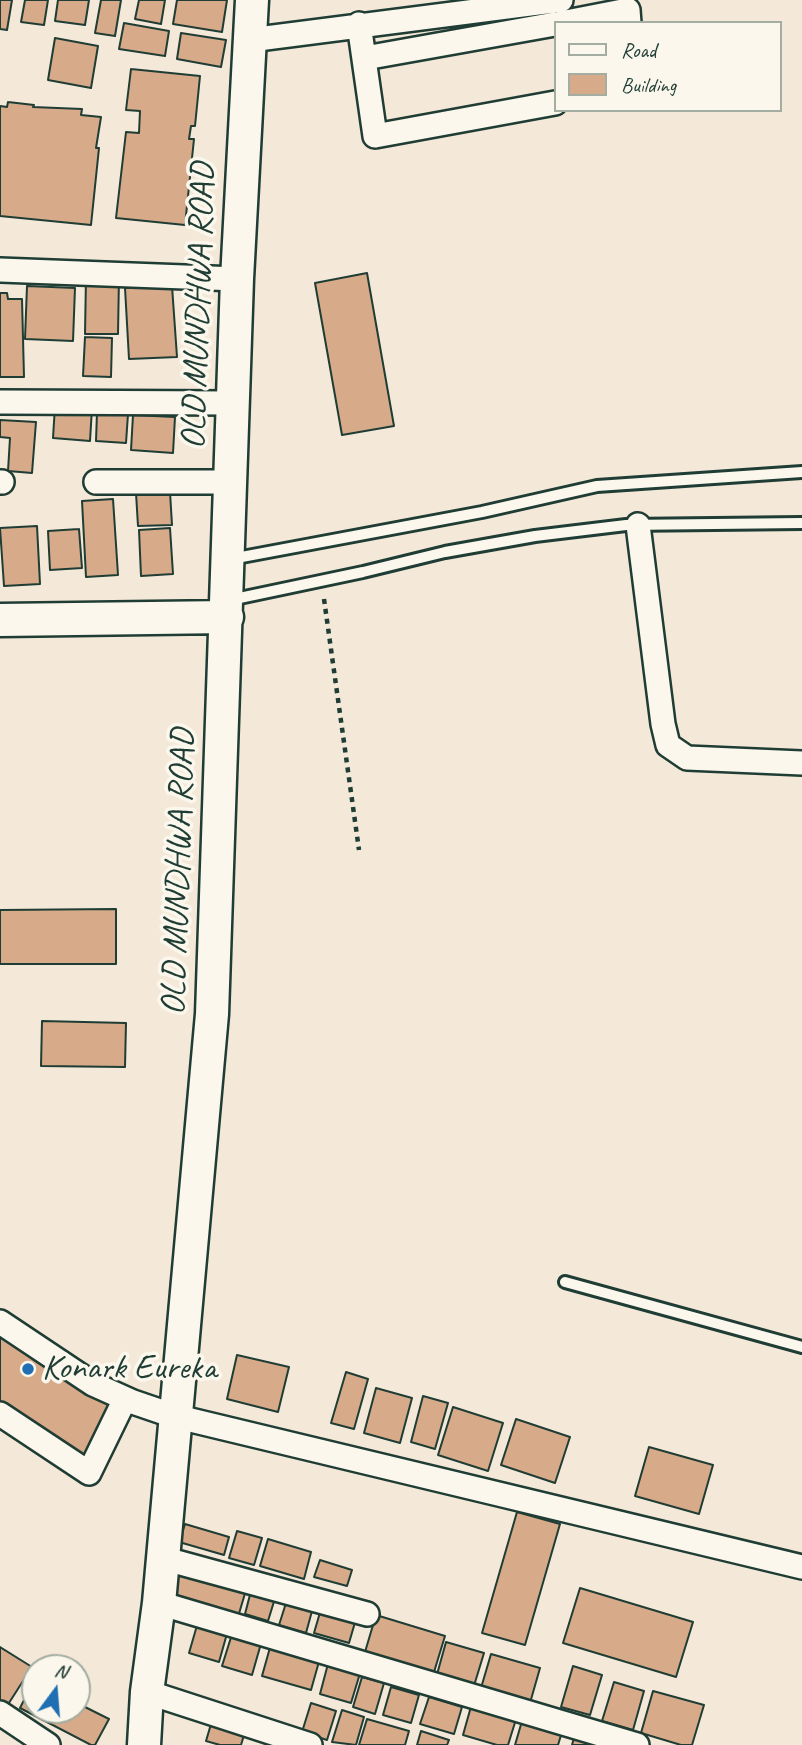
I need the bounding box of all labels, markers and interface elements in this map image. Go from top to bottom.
legend [554,21,781,112]
text: Road [621,37,656,63]
text: Building [621,72,676,98]
street label: OLD MUNDHWA ROAD [173,162,225,450]
street label: OLD MUNDHWA ROAD [153,728,205,1016]
place label: Konark Eureka [42,1348,216,1390]
marker: Konark Eureka [20,1361,36,1377]
north arrow [21,1654,91,1724]
text: N [52,1658,70,1684]

